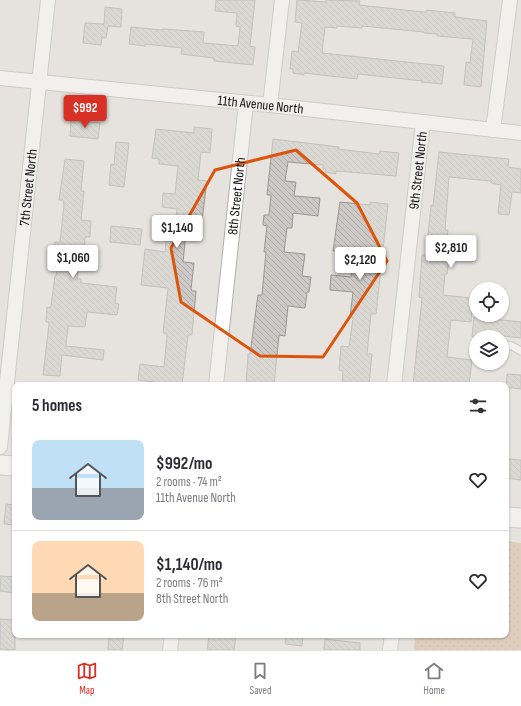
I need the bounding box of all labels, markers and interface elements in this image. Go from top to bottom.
street label: 11th Avenue North [217,91,304,117]
pin: $992 [61,95,109,129]
text: $992 [73,100,97,116]
street label: 9th Street North [405,131,430,210]
street label: 7th Street North [15,148,40,227]
street label: 8th Street North [224,156,249,236]
pin: $1,140 [144,215,210,249]
text: $1,140 [161,220,193,236]
pin: $2,810 [418,235,484,269]
text: $2,810 [435,240,467,256]
pin: $1,060 [40,245,106,279]
pin: $2,120 [327,247,393,281]
text: $1,060 [56,250,90,266]
text: $2,120 [344,252,376,268]
map controls [469,282,509,370]
button: locate [469,282,509,322]
button: layers [469,330,509,370]
icon: filters [467,395,489,417]
text: 5 homes [32,396,82,416]
text: $992/mo [156,454,212,474]
icon: home [64,456,112,504]
icon: heart [467,469,489,491]
text: 2 rooms · 74 m² [156,474,222,490]
text: 11th Avenue North [156,490,236,506]
text: $1,140/mo [156,555,222,575]
icon: home [64,557,112,605]
icon: heart [467,570,489,592]
text: 2 rooms · 76 m² [156,575,223,591]
text: 8th Street North [156,591,228,607]
tab: Map [76,660,98,697]
tab: Saved [249,660,272,697]
tab: Home [423,660,445,697]

